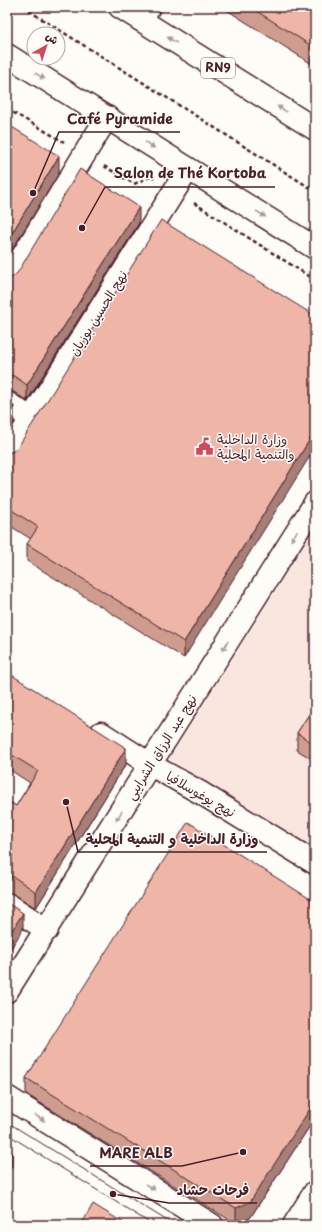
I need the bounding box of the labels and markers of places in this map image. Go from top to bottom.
callout: Café Pyramide [59,106,180,132]
callout: Salon de Thé Kortoba [105,161,275,187]
place label: وزارة الداخلية والتنمية المحلية [217,429,294,463]
public building icon: وزارة الداخلية والتنمية المحلية [194,436,214,456]
callout: وزارة الداخلية و التنمية المحلية [78,826,267,852]
callout: MARE ALB [90,1140,182,1166]
callout: فرحات حشاد [169,1177,257,1203]

